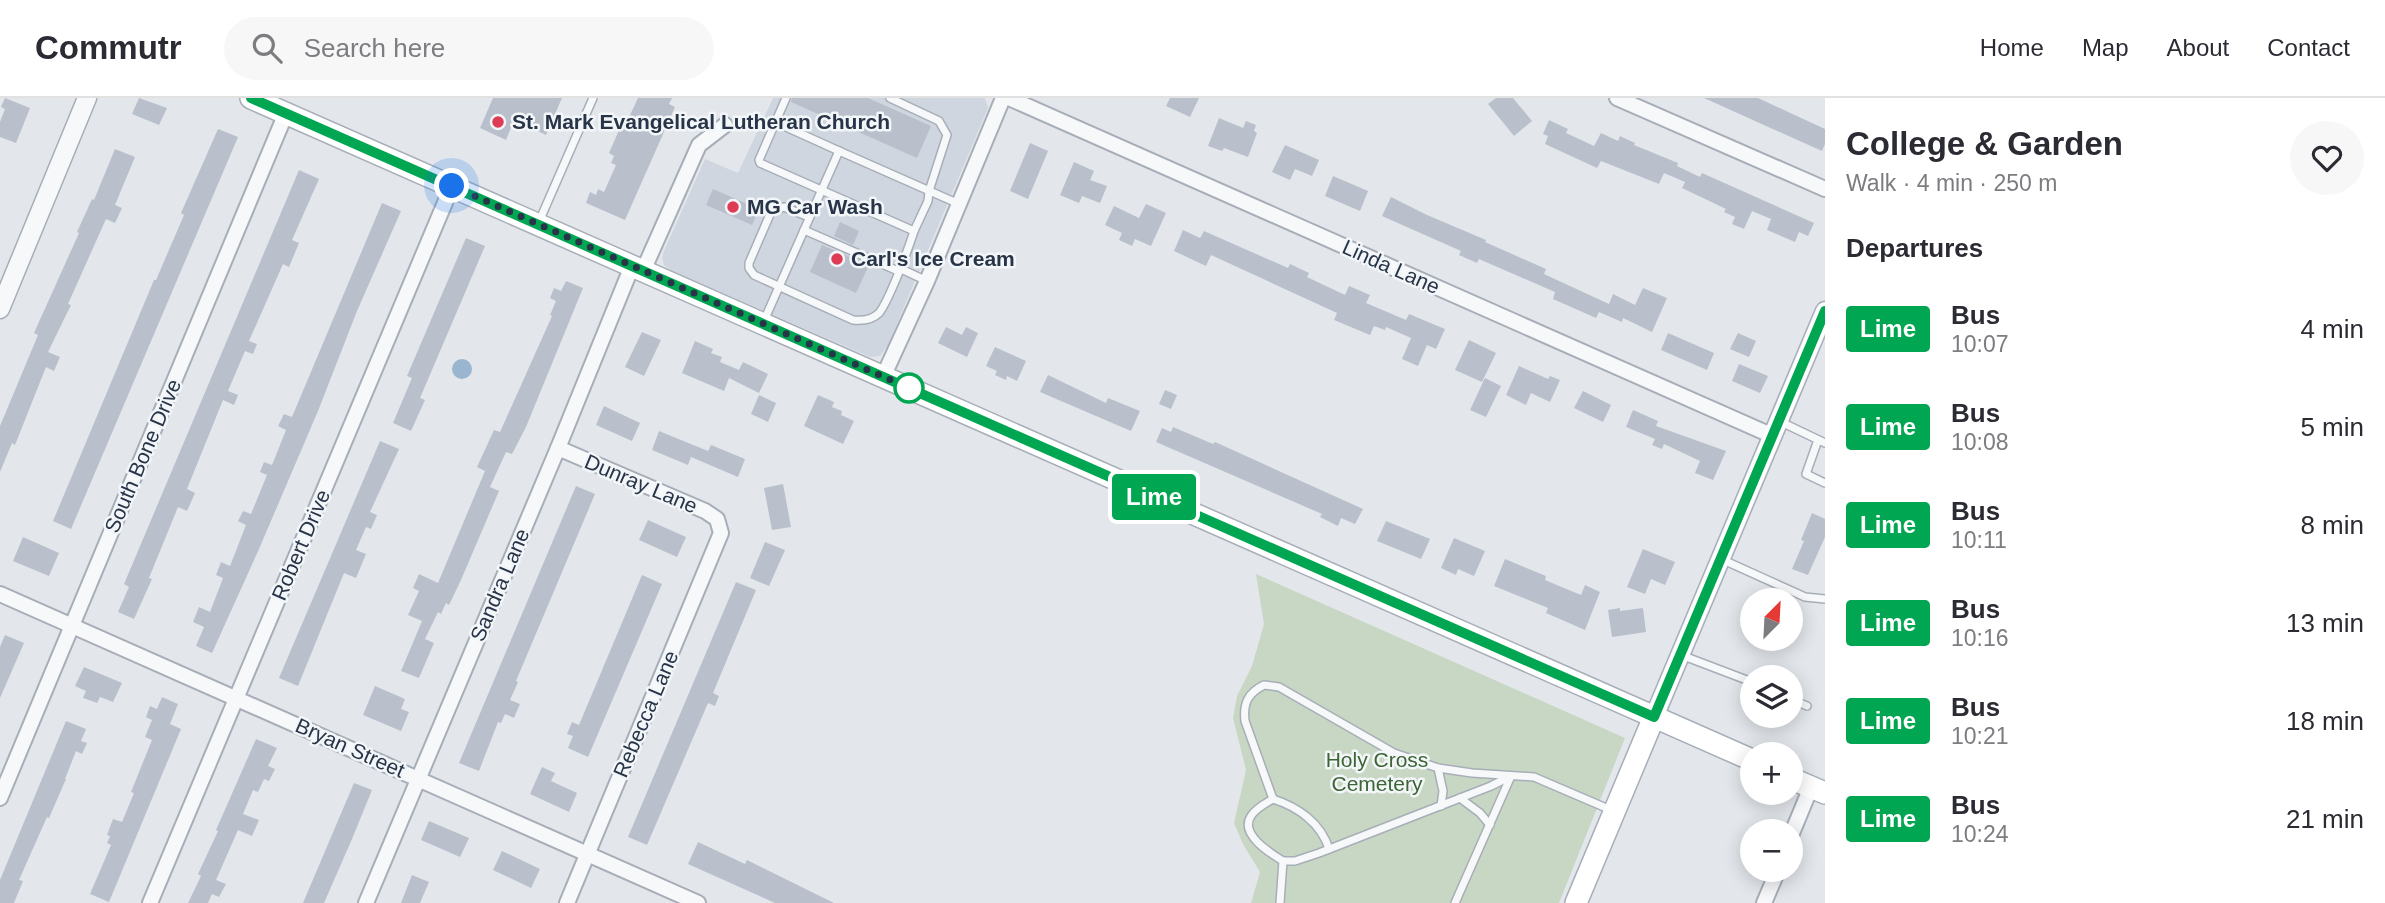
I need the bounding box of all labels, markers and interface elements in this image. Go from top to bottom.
search box [224,17,714,80]
text: Commutr [35,29,182,66]
icon: search [248,29,286,67]
text: Search here [304,33,445,63]
text: Home [1980,34,2044,61]
text: Map [2082,34,2129,61]
text: About [2167,34,2229,61]
text: Contact [2267,34,2350,61]
place label: St. Mark Evangelical Lutheran Church [512,110,890,133]
marker: St. Mark Evangelical Lutheran Church [490,114,506,130]
button: heart [2290,121,2364,195]
text: College & Garden [1846,125,2123,162]
your location [434,168,469,203]
text: Walk · 4 min · 250 m [1846,170,2057,196]
place label: MG Car Wash [747,195,883,218]
marker: MG Car Wash [725,199,741,215]
text: Departures [1846,233,1983,263]
street label: Linda Lane [1339,235,1443,298]
place label: Carl's Ice Cream [851,247,1015,270]
marker: Carl's Ice Cream [829,251,845,267]
text: Bus [1951,300,2000,330]
text: 4 min [2300,314,2364,344]
text: Lime [1860,315,1916,342]
text: 10:07 [1951,331,2009,357]
unlabelled marker [894,373,924,403]
street label: South Bone Drive [100,376,185,536]
text: Bus [1951,398,2000,428]
text: 5 min [2300,412,2364,442]
text: Lime [1860,413,1916,440]
text: 10:08 [1951,429,2009,455]
street label: Dunray Lane [581,449,701,518]
line badge: Lime [1105,474,1203,520]
text: Lime [1126,483,1182,510]
street label: Robert Drive [267,486,334,604]
text: Bus [1951,496,2000,526]
text: 8 min [2300,510,2364,540]
text: Lime [1860,511,1916,538]
street label: Sandra Lane [465,525,534,645]
text: 10:11 [1951,527,2007,553]
north arrow [1740,588,1802,651]
map controls [1740,588,1803,882]
text: Bus [1951,594,2000,624]
text: 13 min [2286,608,2364,638]
text: Lime [1860,609,1916,636]
text: 10:16 [1951,625,2009,651]
street label: Rebecca Lane [608,647,683,781]
button: layers [1740,665,1803,728]
text: Bus [1951,692,2000,722]
text: 18 min [2286,706,2364,736]
text: Lime [1860,707,1916,734]
street label: Bryan Street [292,713,408,782]
text: 10:21 [1951,723,2009,749]
button: + [1740,742,1803,805]
park label: Holy Cross Cemetery [1326,748,1428,795]
text: Bus [1951,790,2000,820]
text: 21 min [2286,804,2364,834]
text: Lime [1860,805,1916,832]
button: − [1740,819,1803,882]
text: 10:24 [1951,821,2009,847]

